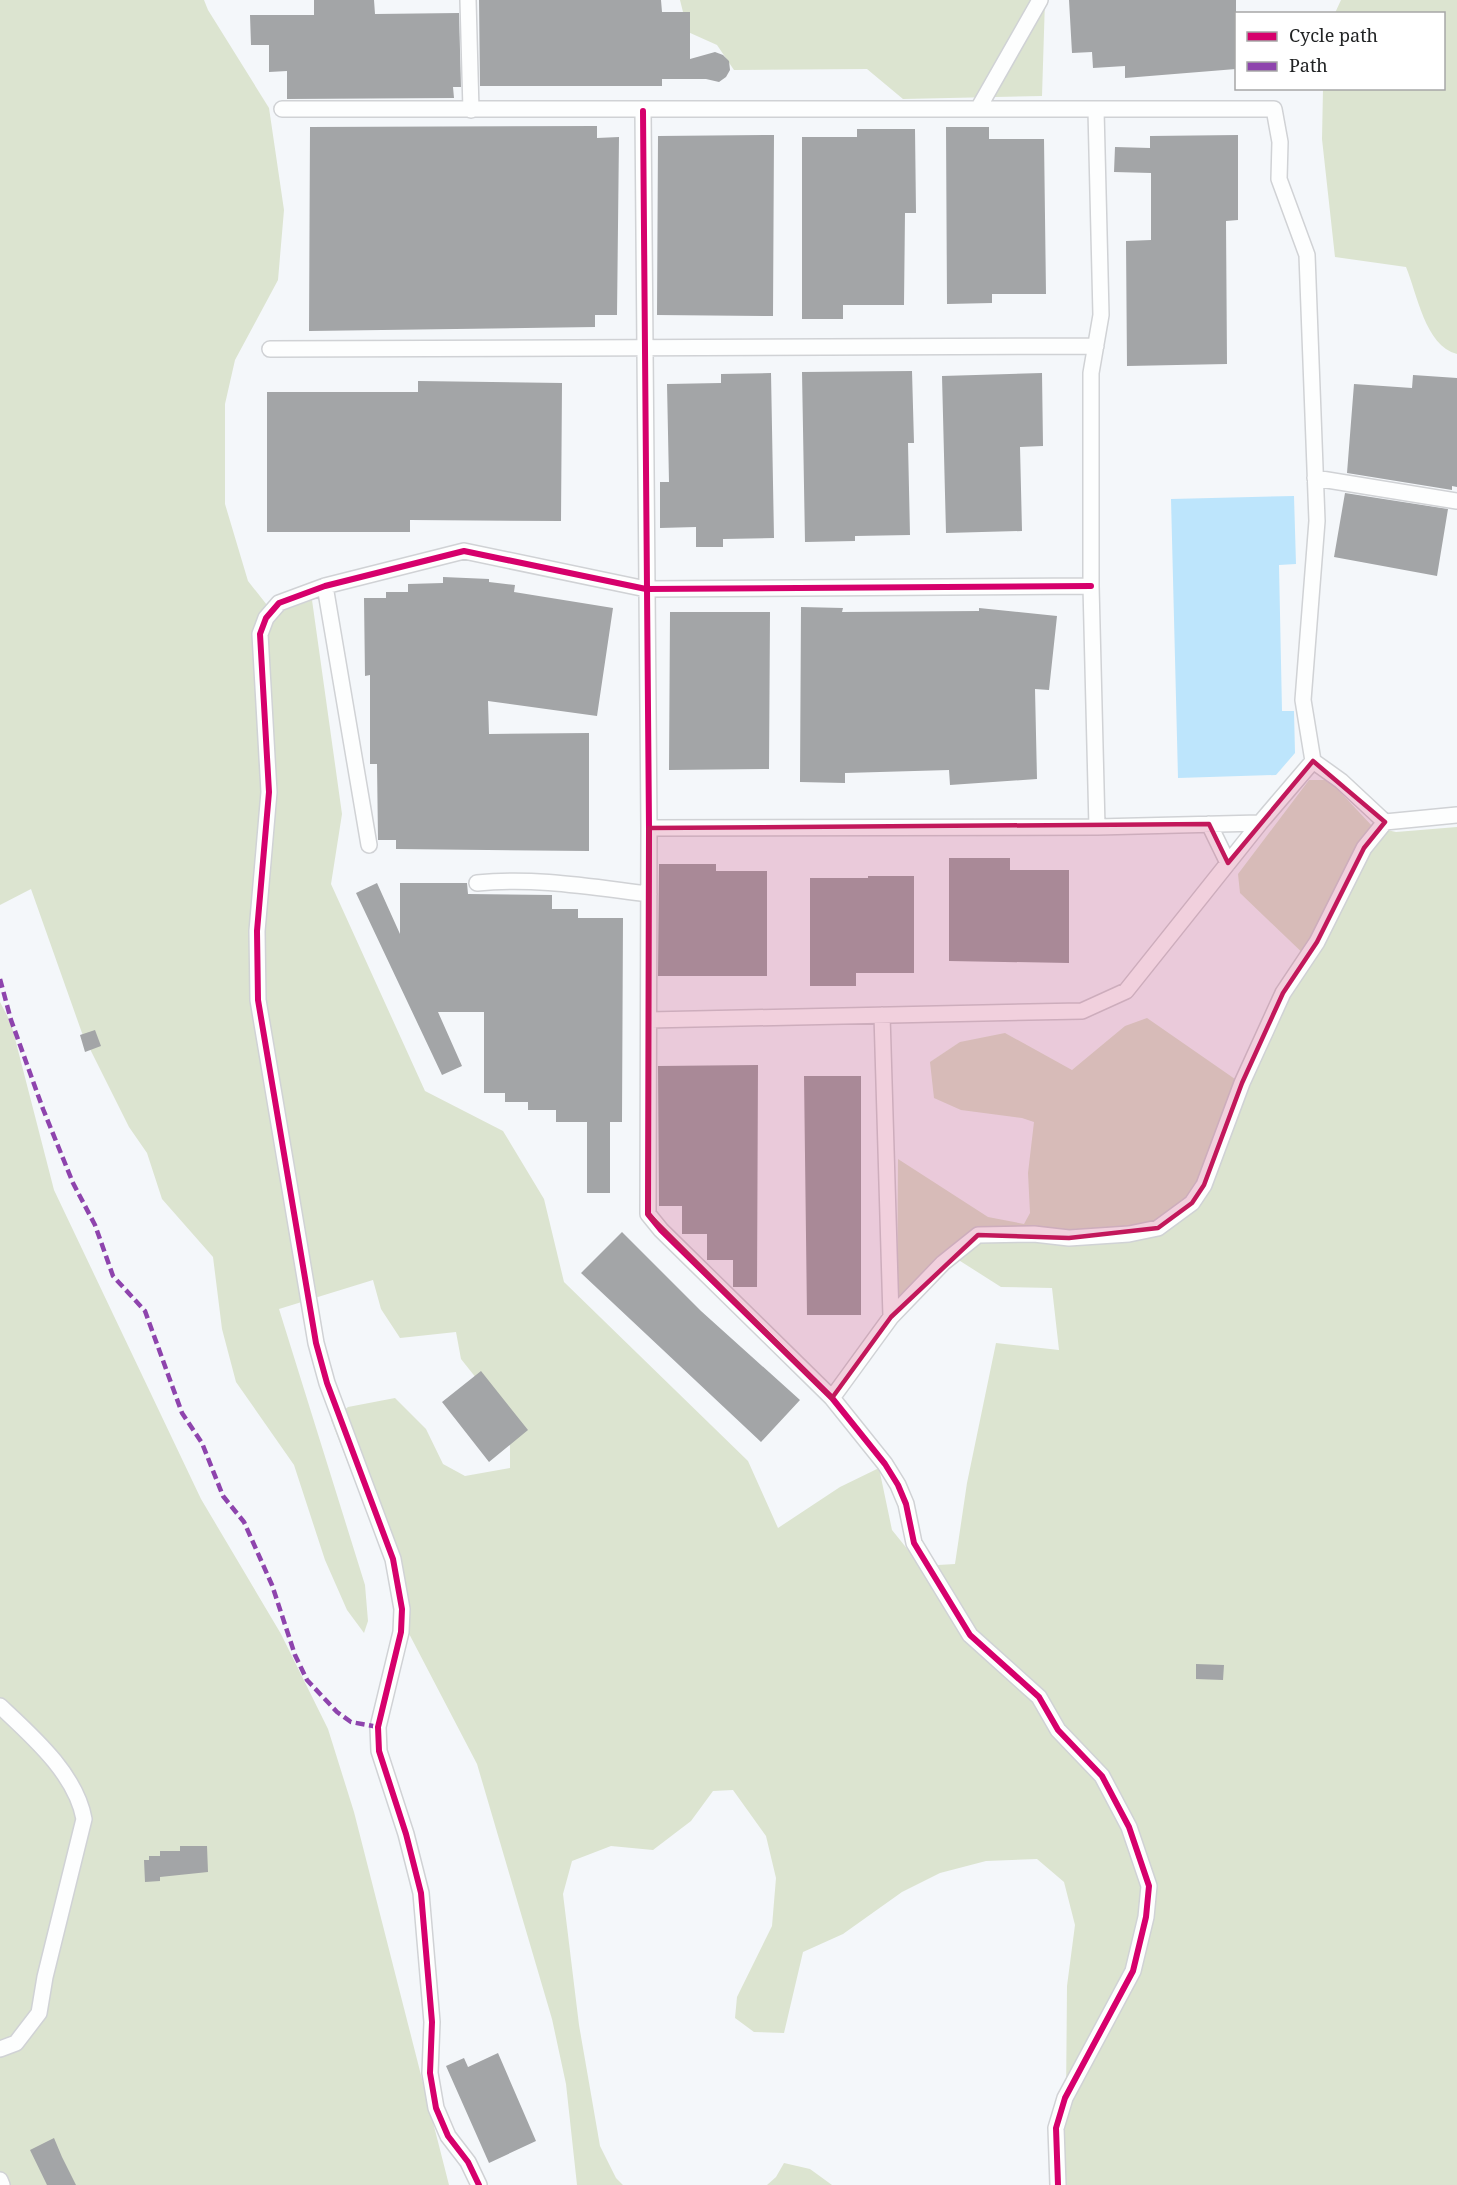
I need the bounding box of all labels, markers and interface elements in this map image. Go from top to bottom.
legend [1235,12,1445,90]
text: Cycle path [1289,23,1378,47]
text: Path [1289,53,1328,77]

